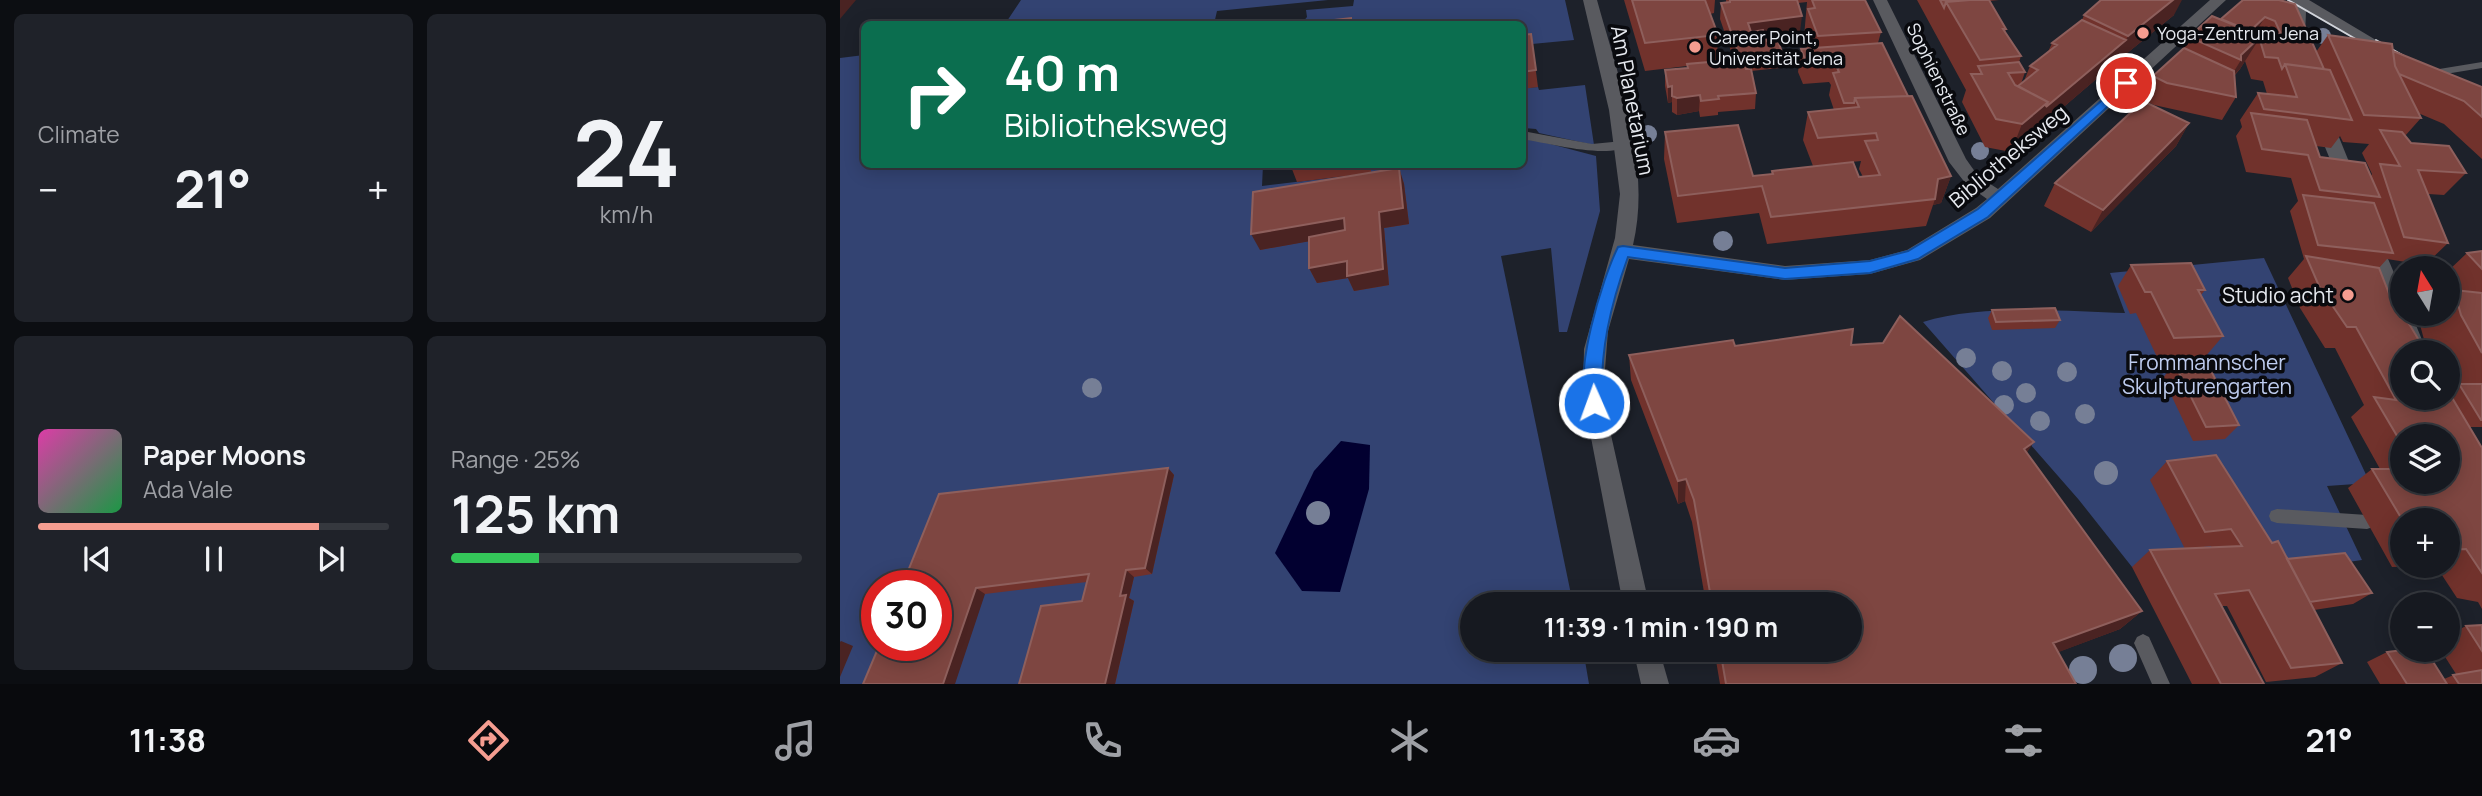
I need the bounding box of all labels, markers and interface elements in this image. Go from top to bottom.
street label: Sophienstraße [1901,19,1977,139]
place label: Yoga-Zentrum Jena [2157,21,2319,45]
street label: Am Planetarium [1605,23,1661,177]
place label: Career Point, Universität Jena [1709,25,1843,70]
marker: Yoga-Zentrum Jena [2135,25,2151,41]
text: 40 m [1004,39,1120,106]
marker: Career Point, Universität Jena [1687,39,1703,55]
icon: right [889,49,980,140]
pin [2096,53,2156,113]
icon: arrive [2107,64,2145,102]
text: 24 [573,90,680,214]
street label: Bibliotheksweg [1943,98,2073,214]
text: Bibliotheksweg [1004,103,1228,147]
text: Climate [38,118,120,150]
text: 21° [174,153,251,224]
text: − [38,163,59,215]
text: + [367,163,389,215]
text: km/h [600,198,653,230]
north arrow [2390,256,2460,326]
map controls [2390,256,2460,662]
place label: Studio acht [2222,281,2334,309]
marker: Studio acht [2340,287,2356,303]
button: search [2390,340,2460,410]
park label: Frommannscher Skulpturengarten [2122,348,2292,400]
position arrow [1557,366,1631,440]
button: layers [2390,424,2460,494]
text: Paper Moons [143,437,306,473]
text: Range · 25% [451,443,581,475]
text: Ada Vale [143,473,233,505]
text: 125 km [451,478,620,549]
button: + [2390,508,2460,578]
icon: previous [78,540,116,578]
icon: pause [195,540,233,578]
icon: next [312,540,350,578]
speed limit sign: 30 [861,570,952,661]
button: − [2390,592,2460,662]
text: 11:39 · 1 min · 190 m [1544,609,1778,645]
icon: directions [464,716,513,765]
icon: music [771,716,820,765]
icon: phone [1078,716,1127,765]
icon: climate [1385,716,1434,765]
icon: car [1692,716,1741,765]
icon: filters [1999,716,2048,765]
text: 11:38 [129,718,206,762]
text: 21° [2306,718,2353,762]

